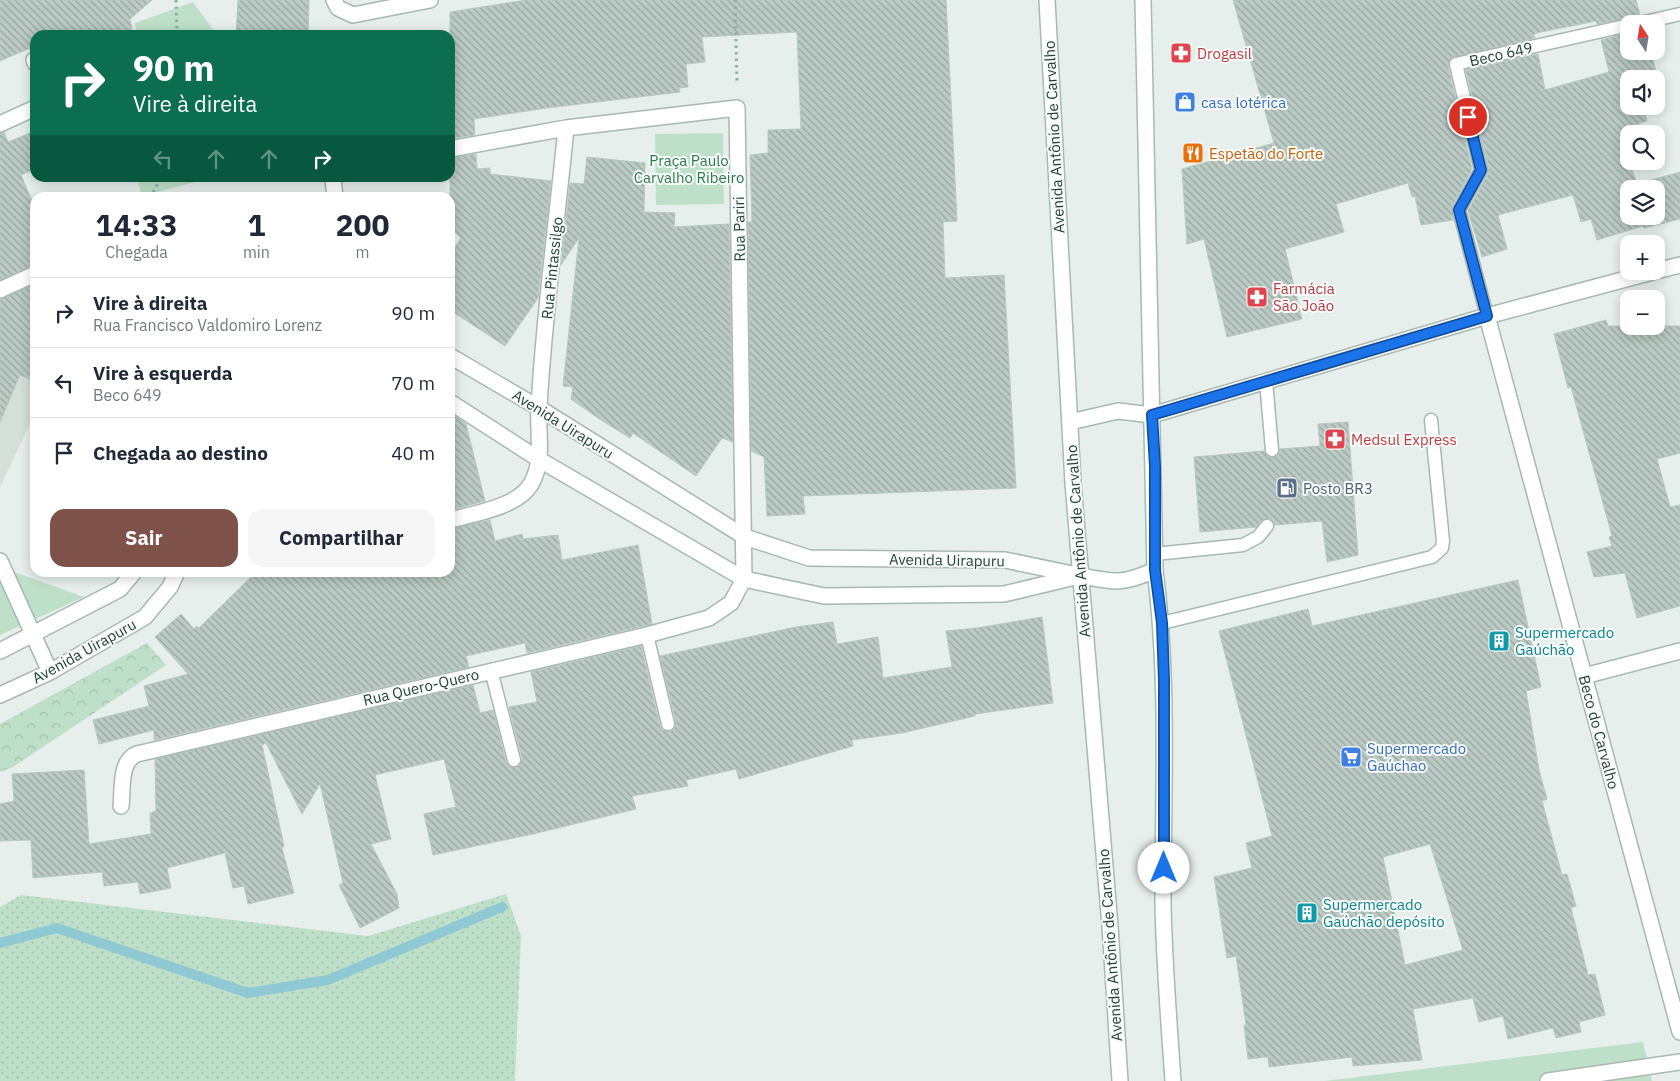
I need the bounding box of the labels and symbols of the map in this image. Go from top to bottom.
north arrow [1620,15,1665,60]
street label: Beco 649 [1467,37,1535,71]
street label: Avenida Antônio de Carvalho [1039,40,1069,234]
pharmacy icon: Drogasil [1169,41,1193,65]
place label: Drogasil [1197,44,1252,63]
shop icon: casa lotérica [1173,90,1197,114]
place label: casa lotérica [1201,93,1286,112]
pin [1447,96,1489,138]
restaurant icon: Espetão do Forte [1181,141,1205,165]
place label: Espetão do Forte [1209,144,1323,163]
park label: Praça Paulo Carvalho Ribeiro [634,151,744,187]
street label: Rua Pariri [729,196,749,262]
street label: Rua Pintassilgo [537,216,567,320]
place label: Farmácia São João [1273,279,1335,315]
pharmacy icon: Farmácia São João [1245,285,1269,309]
street label: Avenida Uirapuru [509,385,617,463]
pharmacy icon: Medsul Express [1323,427,1347,451]
place label: Medsul Express [1351,430,1457,449]
street label: Avenida Antônio de Carvalho [1062,444,1094,638]
fuel station icon: Posto BR3 [1275,476,1299,500]
place label: Posto BR3 [1303,479,1373,498]
street label: Avenida Uirapuru [889,549,1005,571]
street label: Avenida Uirapuru [29,615,139,687]
place label: Supermercado Gaúchão [1515,623,1614,659]
building icon: Supermercado Gaúchão [1487,629,1511,653]
street label: Rua Quero-Quero [361,664,481,710]
street label: Beco do Carvalho [1575,673,1623,791]
place label: Supermercado Gaúchao [1367,739,1466,775]
supermarket icon: Supermercado Gaúchao [1339,745,1363,769]
position arrow [1137,841,1189,893]
street label: Avenida Antônio de Carvalho [1094,848,1126,1042]
place label: Supermercado Gaúchão depósito [1323,895,1445,931]
building icon: Supermercado Gaúchão depósito [1295,901,1319,925]

